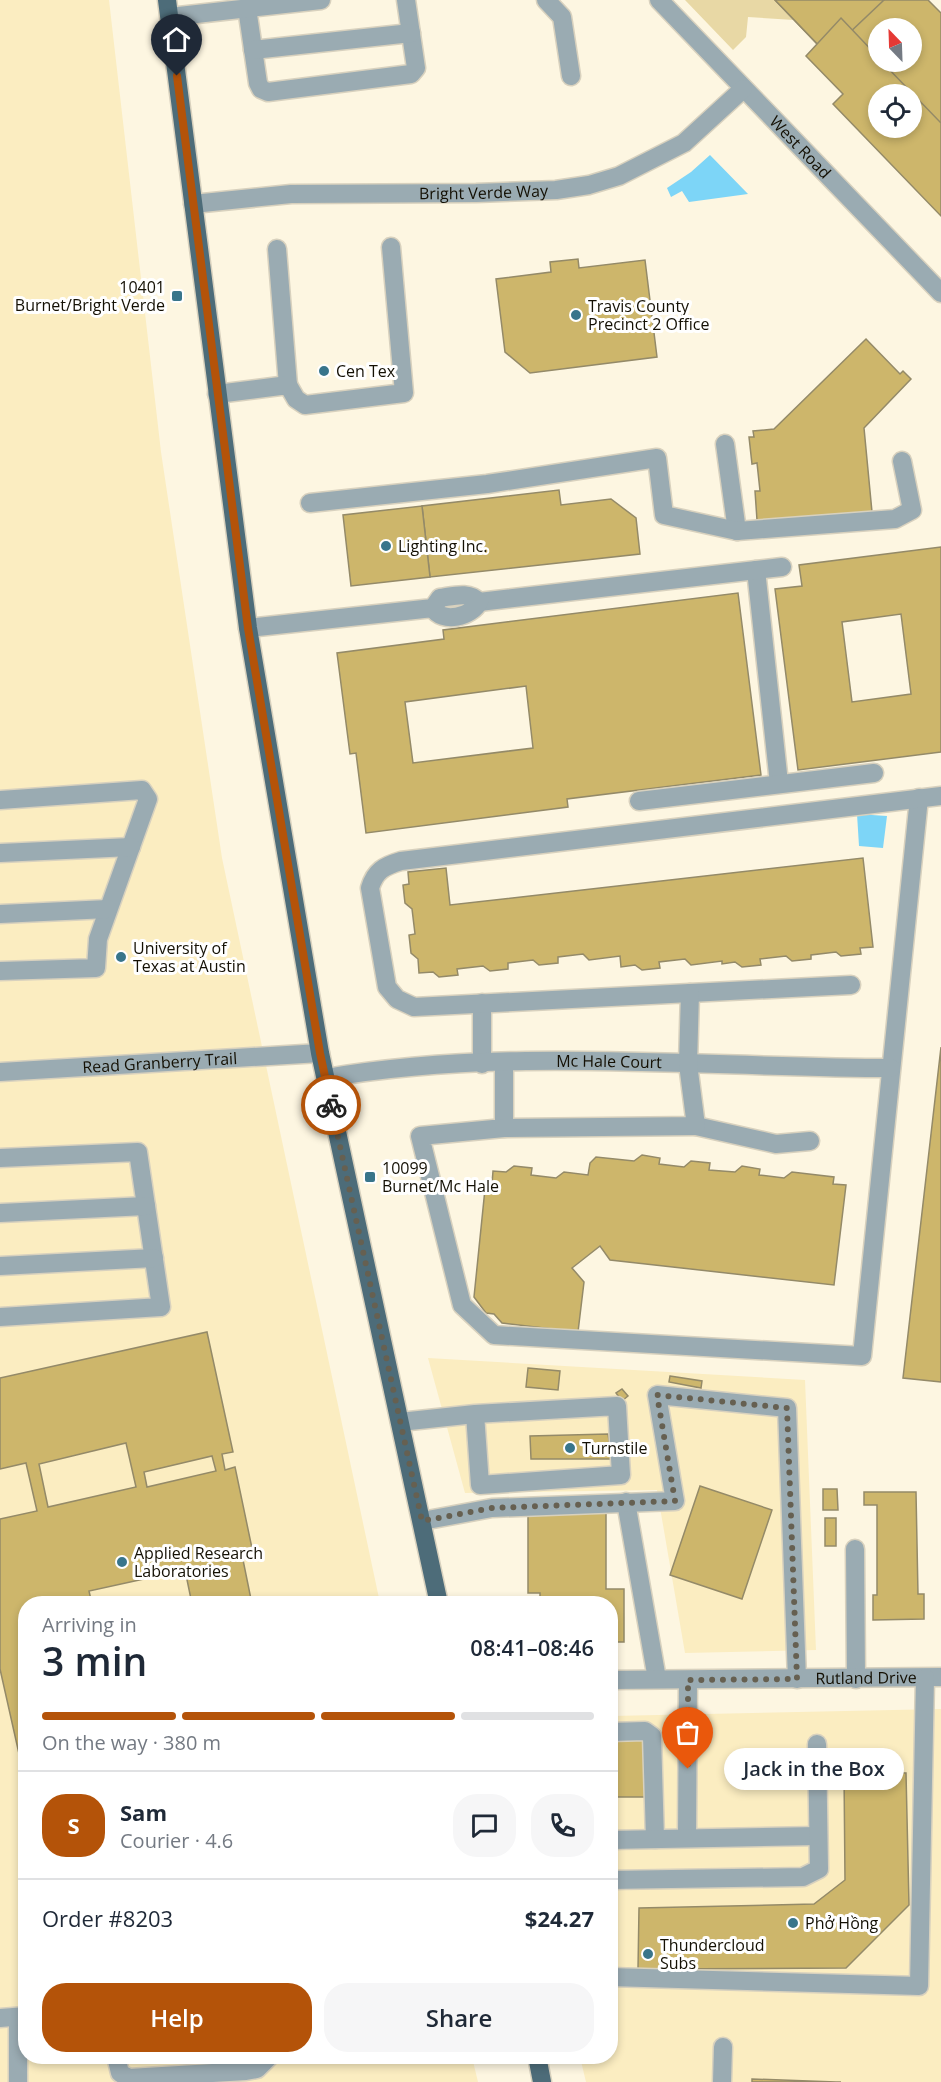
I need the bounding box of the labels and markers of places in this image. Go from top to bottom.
pin [151,14,202,76]
place label: 10401 Burnet/Bright Verde [15,276,165,316]
marker: 10401 Burnet/Bright Verde [170,289,184,303]
place label: Travis County Precinct 2 Office [588,295,709,335]
marker: Travis County Precinct 2 Office [569,308,583,322]
place label: Cen Tex [336,360,396,382]
marker: Cen Tex [317,364,331,378]
place label: Lighting Inc. [398,535,487,557]
marker: Lighting Inc. [379,539,393,553]
place label: University of Texas at Austin [133,937,246,977]
marker: University of Texas at Austin [114,950,128,964]
place label: 10099 Burnet/Mc Hale [382,1157,499,1197]
marker: 10099 Burnet/Mc Hale [363,1170,377,1184]
place label: Turnstile [582,1437,647,1459]
marker: Turnstile [563,1441,577,1455]
place label: Applied Research Laboratories [134,1542,263,1582]
marker: Applied Research Laboratories [115,1555,129,1569]
pin [662,1707,713,1769]
callout: Jack in the Box [724,1748,904,1790]
place label: Phở Hồng [805,1912,879,1934]
marker: Phở Hồng [786,1916,800,1930]
place label: Thundercloud Subs [660,1934,765,1974]
marker: Thundercloud Subs [641,1947,655,1961]

